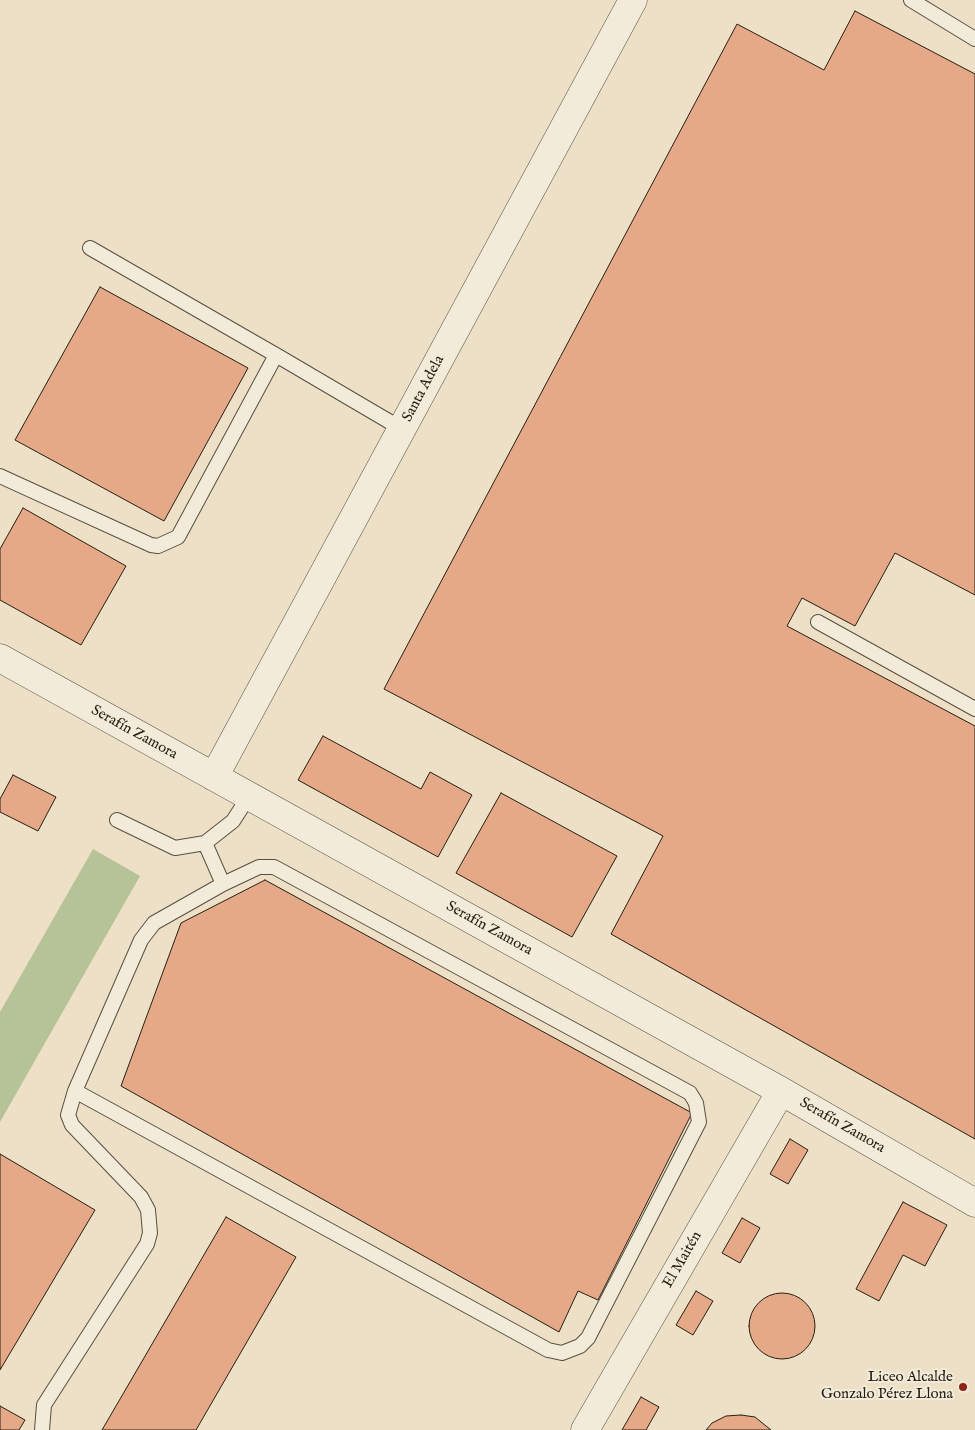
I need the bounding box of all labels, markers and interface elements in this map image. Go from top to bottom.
street label: Santa Adela [399,353,449,425]
street label: Serafín Zamora [88,702,180,764]
street label: Serafín Zamora [443,898,535,960]
street label: Serafín Zamora [796,1094,888,1158]
street label: El Maitén [660,1228,706,1292]
place label: Liceo Alcalde Gonzalo Pérez Llona [821,1369,953,1404]
marker: Liceo Alcalde Gonzalo Pérez Llona [957,1381,969,1393]

